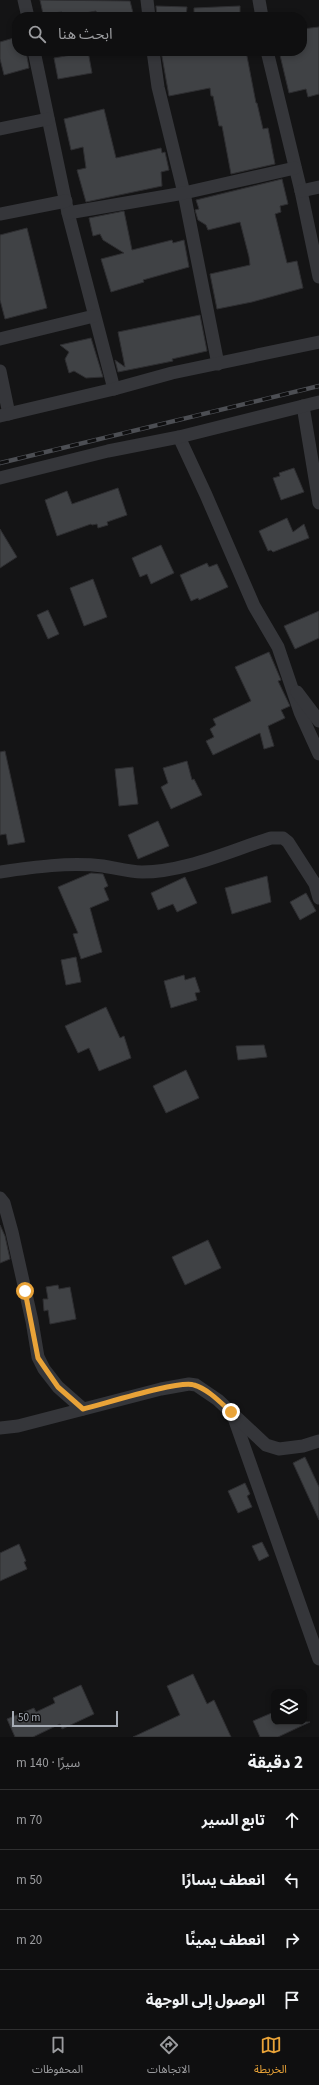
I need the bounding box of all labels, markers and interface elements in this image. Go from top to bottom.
search box [12,12,307,56]
icon: search [26,23,48,45]
text: ابحث هنا [58,24,113,45]
route start [16,1282,34,1300]
route end [222,1403,240,1421]
map controls [271,1689,307,1725]
button: layers [271,1689,307,1725]
scale bar [12,1709,118,1728]
text: 50 m [18,1710,40,1725]
text: 2 دقيقة [248,1751,303,1775]
text: سيرًا · 140 m [16,1754,80,1772]
icon: ahead [281,1809,303,1831]
text: تابع السير [202,1810,265,1831]
text: 70 m [16,1811,42,1829]
icon: left [281,1869,303,1891]
text: انعطف يسارًا [181,1870,265,1891]
text: 50 m [16,1871,42,1889]
icon: right [281,1929,303,1951]
text: انعطف يمينًا [185,1930,265,1951]
text: 20 m [16,1931,42,1949]
icon: arrive [281,1989,303,2011]
text: الوصول إلى الوجهة [146,1990,265,2011]
tab: المحفوظات [32,2034,83,2081]
tab: الاتجاهات [147,2034,190,2081]
tab: الخريطة [254,2034,287,2081]

